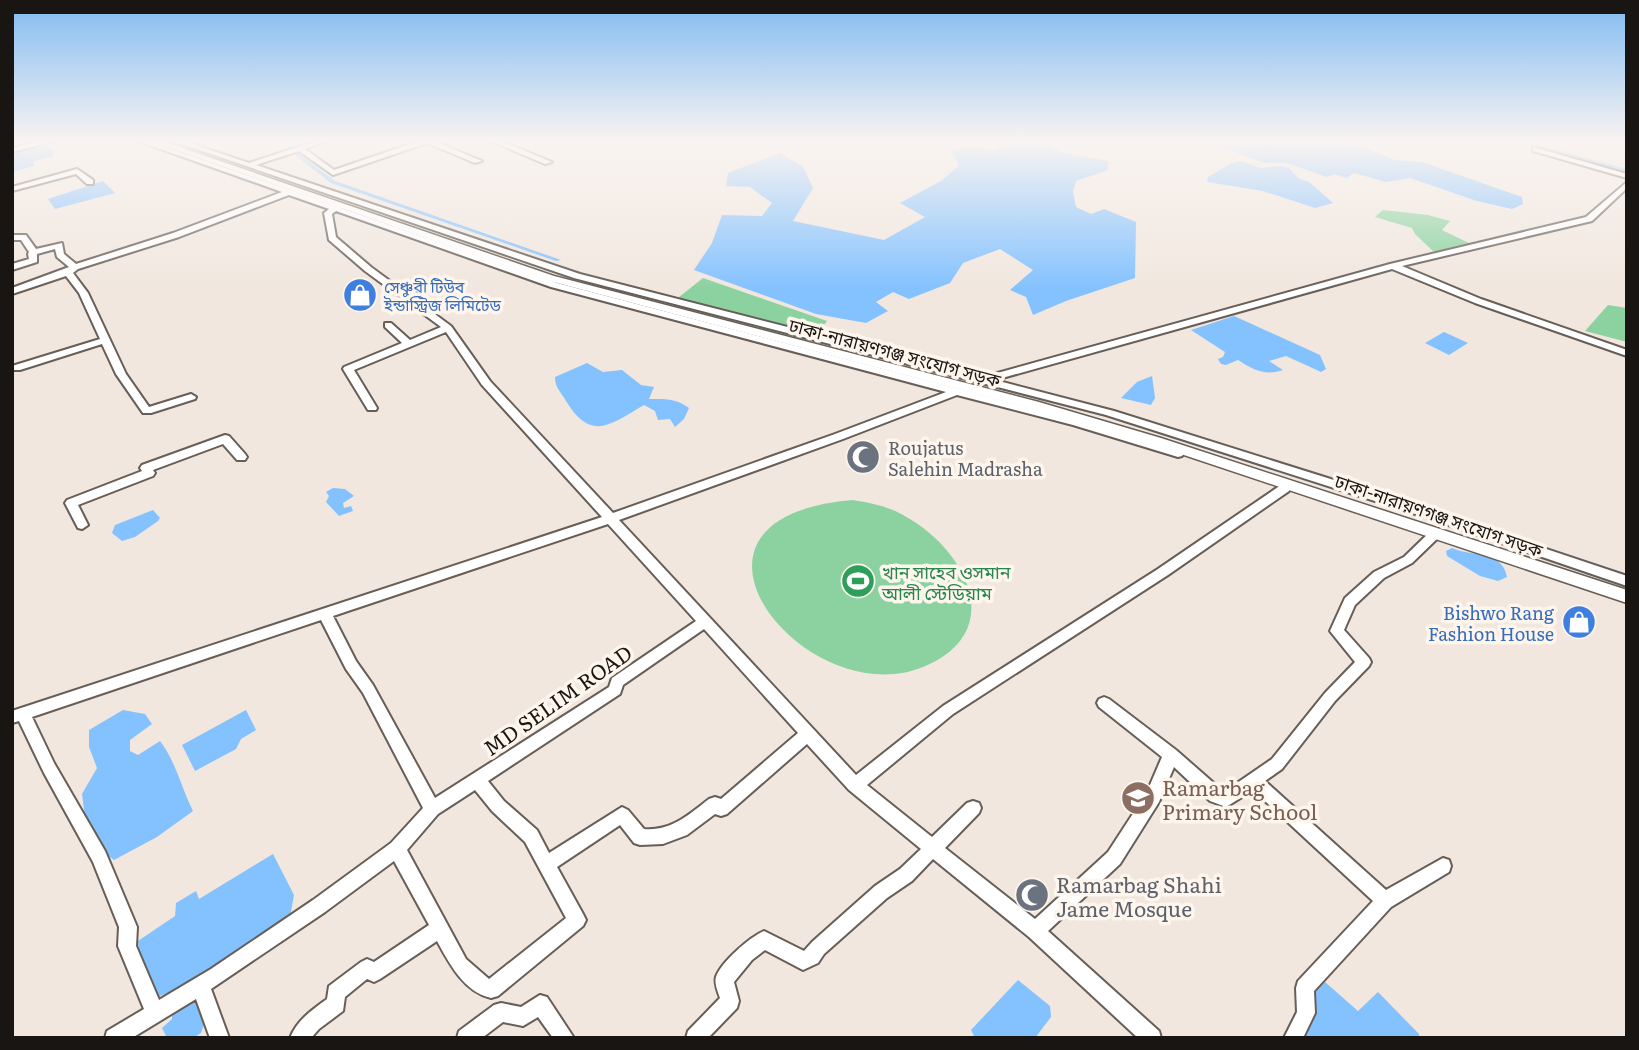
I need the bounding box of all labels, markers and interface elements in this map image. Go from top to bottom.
place label: সেঞ্চুরী টিউব ইন্ডাস্ট্রিজ লিমিটেড [383,274,502,316]
shop icon: সেঞ্চুরী টিউব ইন্ডাস্ট্রিজ লিমিটেড [341,276,379,314]
street label: ঢাকা-নারায়ণগঞ্জ সংযোগ সড়ক [785,310,1004,393]
place label: Roujatus Salehin Madrasha [888,434,1043,482]
mosque icon: Roujatus Salehin Madrasha [844,438,882,476]
street label: ঢাকা-নারায়ণগঞ্জ সংযোগ সড়ক [1330,466,1547,563]
place label: খান সাহেব ওসমান আলী স্টেডিয়াম [881,558,1012,606]
sports icon: খান সাহেব ওসমান আলী স্টেডিয়াম [839,562,877,600]
place label: Bishwo Rang Fashion House [1428,599,1555,647]
shop icon: Bishwo Rang Fashion House [1560,603,1598,641]
street label: MD SELIM ROAD [476,636,638,762]
place label: Ramarbag Primary School [1162,771,1317,826]
school or university icon: Ramarbag Primary School [1119,779,1157,817]
place label: Ramarbag Shahi Jame Mosque [1056,868,1222,923]
mosque icon: Ramarbag Shahi Jame Mosque [1013,876,1051,914]

